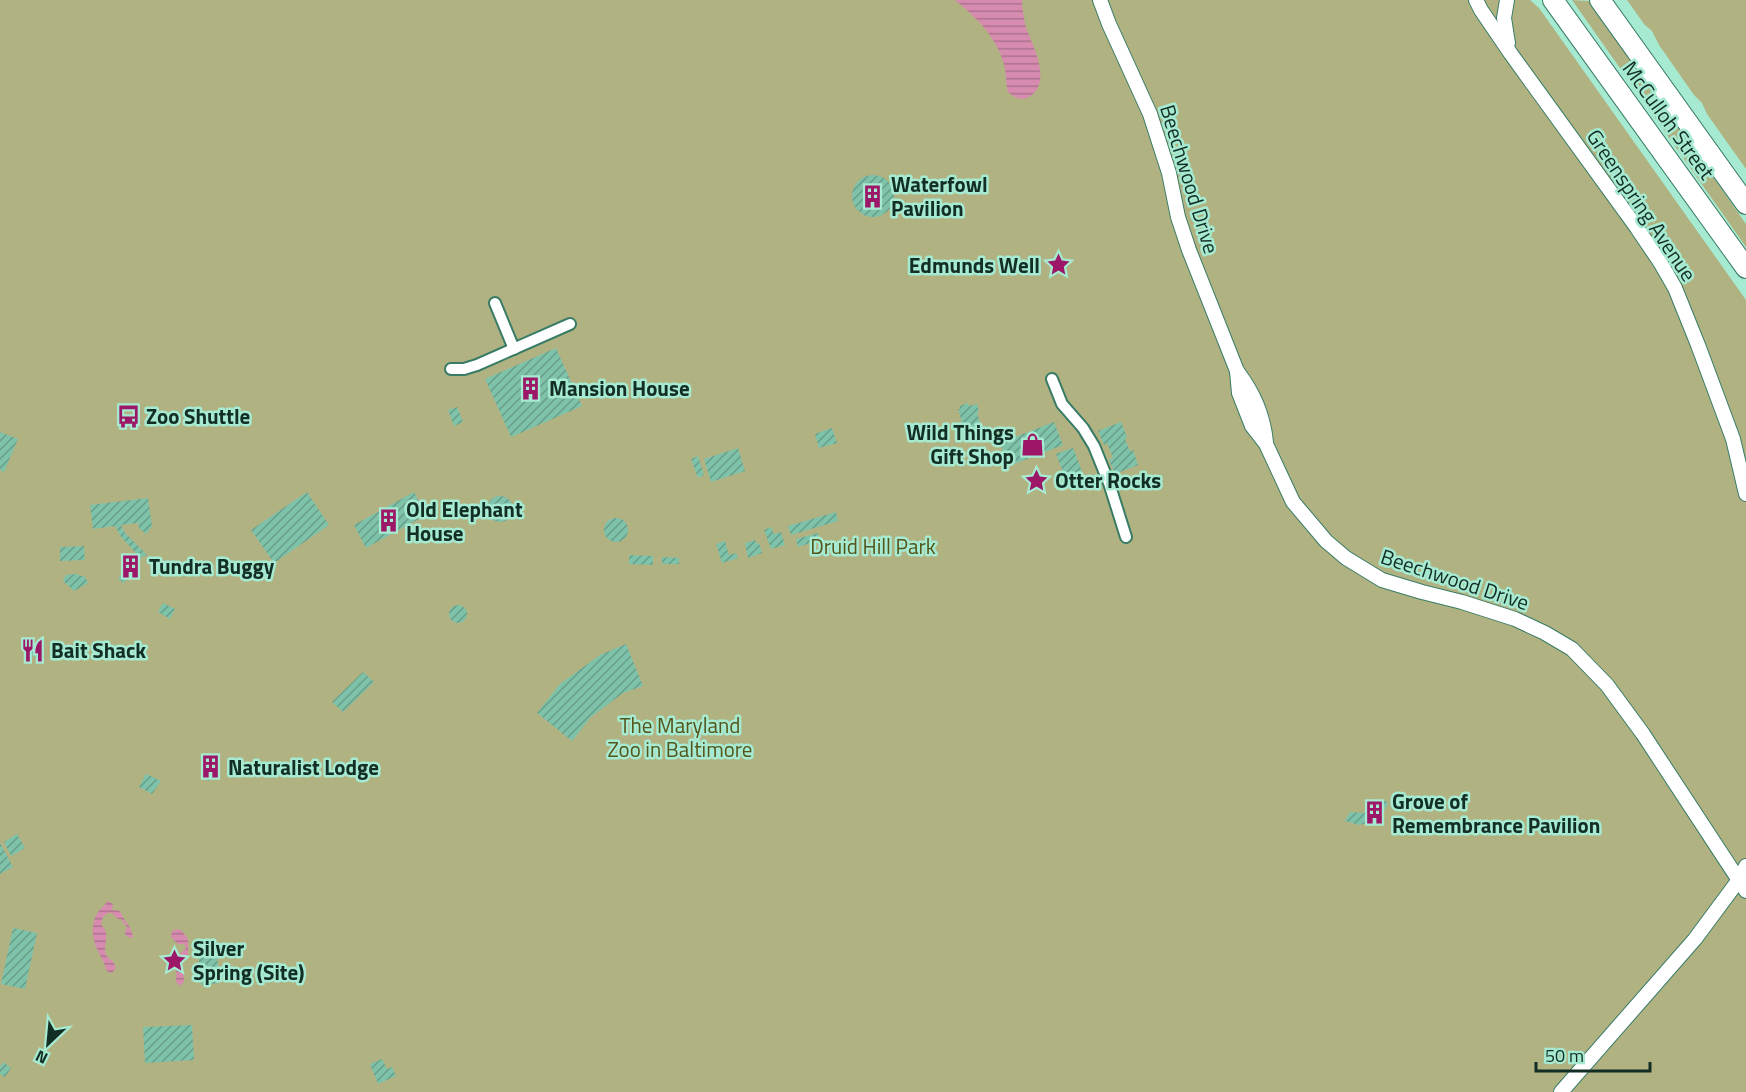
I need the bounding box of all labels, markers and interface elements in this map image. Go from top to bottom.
street label: McCulloh Street [1615,54,1723,186]
street label: Beechwood Drive [1152,101,1228,257]
street label: Greenspring Avenue [1579,122,1705,288]
place label: Waterfowl Pavilion [891,168,988,224]
building icon: Waterfowl Pavilion [860,183,886,209]
place label: Edmunds Well [909,249,1040,281]
place icon: Edmunds Well [1045,252,1071,278]
place label: Mansion House [549,372,690,404]
building icon: Mansion House [518,375,544,401]
place label: Zoo Shuttle [146,400,250,432]
bus stop icon: Zoo Shuttle [115,403,141,429]
place label: Wild Things Gift Shop [906,416,1014,472]
shop icon: Wild Things Gift Shop [1019,431,1045,457]
place label: Otter Rocks [1055,464,1161,496]
place icon: Otter Rocks [1024,467,1050,493]
place label: Old Elephant House [406,493,523,549]
building icon: Old Elephant House [375,508,401,534]
park label: Druid Hill Park [810,530,936,562]
street label: Beechwood Drive [1377,540,1533,618]
place label: Tundra Buggy [149,550,275,582]
building icon: Tundra Buggy [118,553,144,579]
place label: Bait Shack [51,634,146,666]
restaurant icon: Bait Shack [20,637,46,663]
park label: The Maryland Zoo in Baltimore [608,709,752,765]
place label: Naturalist Lodge [228,751,379,783]
building icon: Naturalist Lodge [197,754,223,780]
place label: Grove of Remembrance Pavilion [1392,785,1600,841]
building icon: Grove of Remembrance Pavilion [1361,800,1387,826]
place label: Silver Spring (Site) [193,932,304,988]
place icon: Silver Spring (Site) [162,947,188,973]
north arrow [18,1014,78,1074]
scale bar [1536,1035,1650,1073]
text: 50 m [1545,1042,1584,1069]
text: N [31,1044,52,1071]

